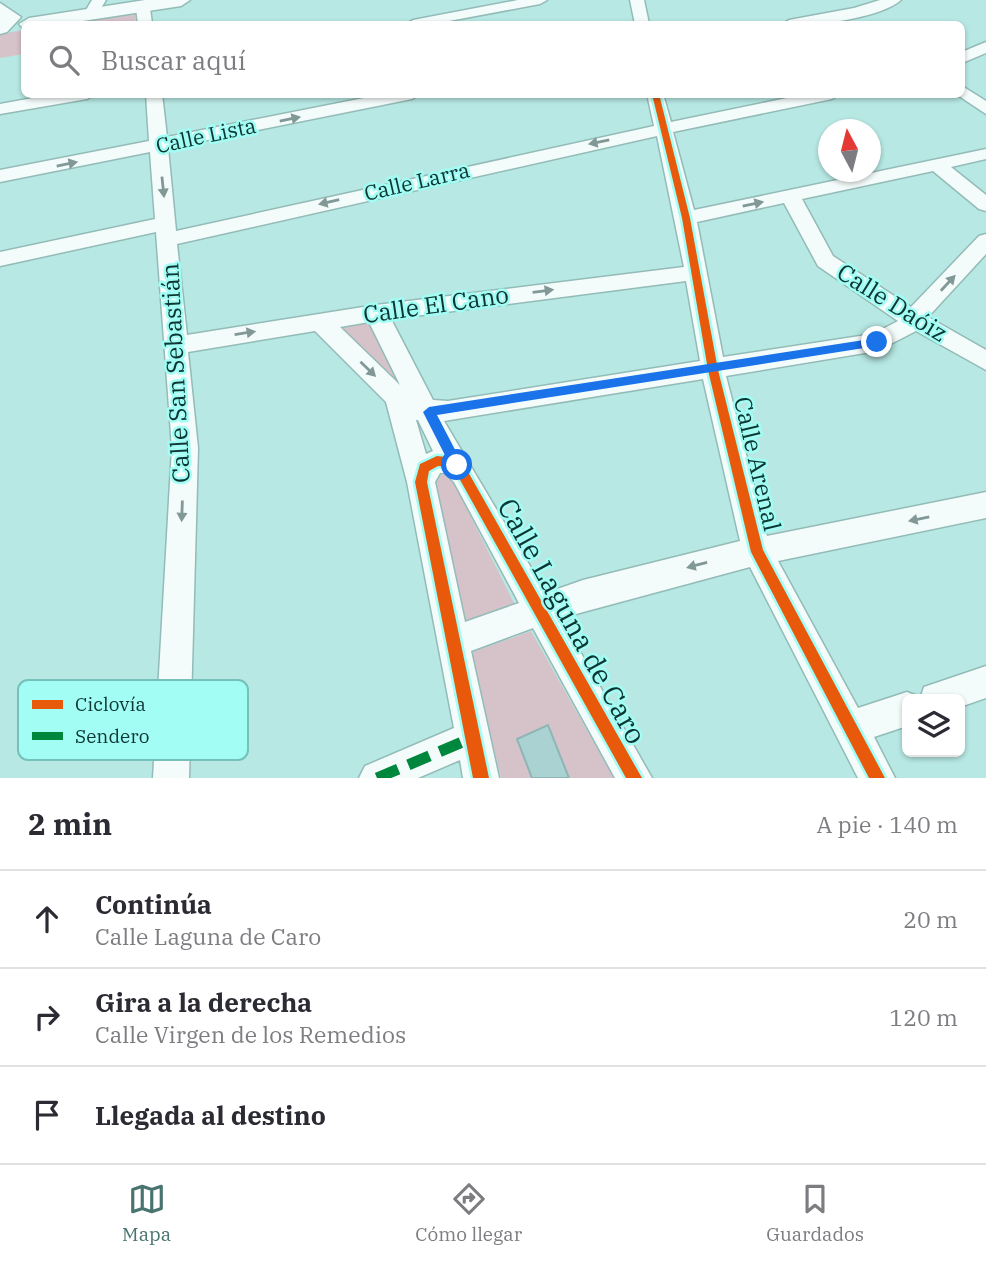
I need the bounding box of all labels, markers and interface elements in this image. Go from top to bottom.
search box [21,21,965,98]
icon: search [45,41,83,79]
text: Buscar aquí [101,43,246,77]
street label: Calle Lista [153,111,258,159]
one-way arrow [279,113,301,124]
north arrow [818,119,881,182]
one-way arrow [588,137,610,148]
street label: Calle Larra [361,155,472,207]
one-way arrow [56,158,78,169]
one-way arrow [157,176,168,198]
one-way arrow [318,197,340,208]
one-way arrow [742,199,764,210]
street label: Calle Daóiz [831,256,954,349]
street label: Calle San Sebastián [153,262,197,484]
one-way arrow [939,275,955,292]
street label: Calle El Cano [361,278,511,330]
one-way arrow [533,286,555,297]
route end [861,326,892,357]
one-way arrow [234,327,256,338]
one-way arrow [360,360,377,377]
street label: Calle Arenal [727,393,789,534]
route start [441,449,472,480]
street label: Calle Laguna de Caro [489,491,655,750]
one-way arrow [177,501,188,523]
one-way arrow [908,513,930,524]
one-way arrow [685,560,707,571]
legend [18,680,248,760]
text: Ciclovía [75,692,146,716]
map controls [902,694,965,757]
button: layers [902,694,965,757]
text: Sendero [75,724,149,748]
text: 2 min [28,804,112,843]
text: A pie · 140 m [816,809,958,839]
text: Continúa [95,887,212,921]
icon: ahead [28,900,66,938]
text: 20 m [903,904,958,934]
text: Calle Laguna de Caro [95,921,321,951]
text: Gira a la derecha [95,985,312,1019]
icon: right [28,998,66,1036]
text: 120 m [889,1002,958,1032]
text: Calle Virgen de los Remedios [95,1019,406,1049]
icon: arrive [28,1096,66,1134]
text: Llegada al destino [95,1098,326,1132]
tab: Mapa [122,1180,171,1246]
tab: Cómo llegar [415,1180,522,1246]
tab: Guardados [766,1180,864,1246]

